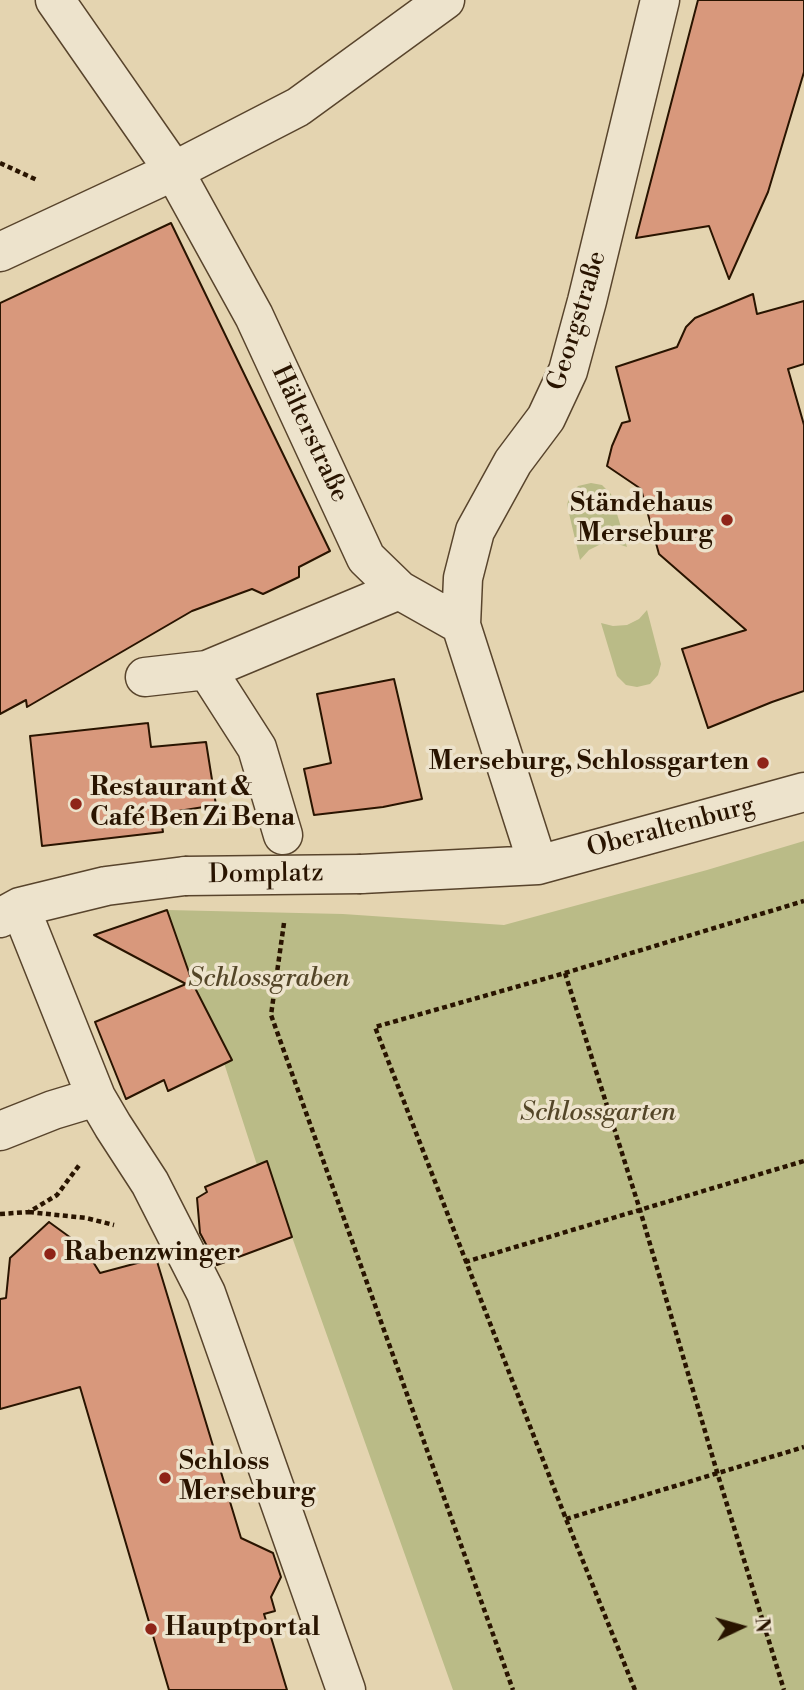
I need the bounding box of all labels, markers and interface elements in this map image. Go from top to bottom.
street label: Georgstraße [542,247,614,395]
street label: Hälterstraße [264,360,354,508]
place label: Ständehaus Merseburg [570,489,713,550]
marker: Ständehaus Merseburg [719,512,735,528]
place label: Merseburg, Schlossgarten [428,747,749,779]
marker: Merseburg, Schlossgarten [755,755,771,771]
place label: Restaurant & Café Ben Zi Bena [90,773,295,834]
street label: Oberaltenburg [584,791,758,865]
marker: Restaurant & Café Ben Zi Bena [68,796,84,812]
street label: Domplatz [208,858,324,892]
park label: Schlossgraben [188,964,350,996]
park label: Schlossgarten [520,1098,676,1130]
place label: Rabenzwinger [64,1238,241,1270]
marker: Rabenzwinger [42,1246,58,1262]
place label: Schloss Merseburg [179,1447,315,1508]
marker: Schloss Merseburg [157,1470,173,1486]
north arrow [706,1592,776,1662]
place label: Hauptportal [165,1613,320,1645]
text: N [749,1617,775,1634]
marker: Hauptportal [143,1621,159,1637]

